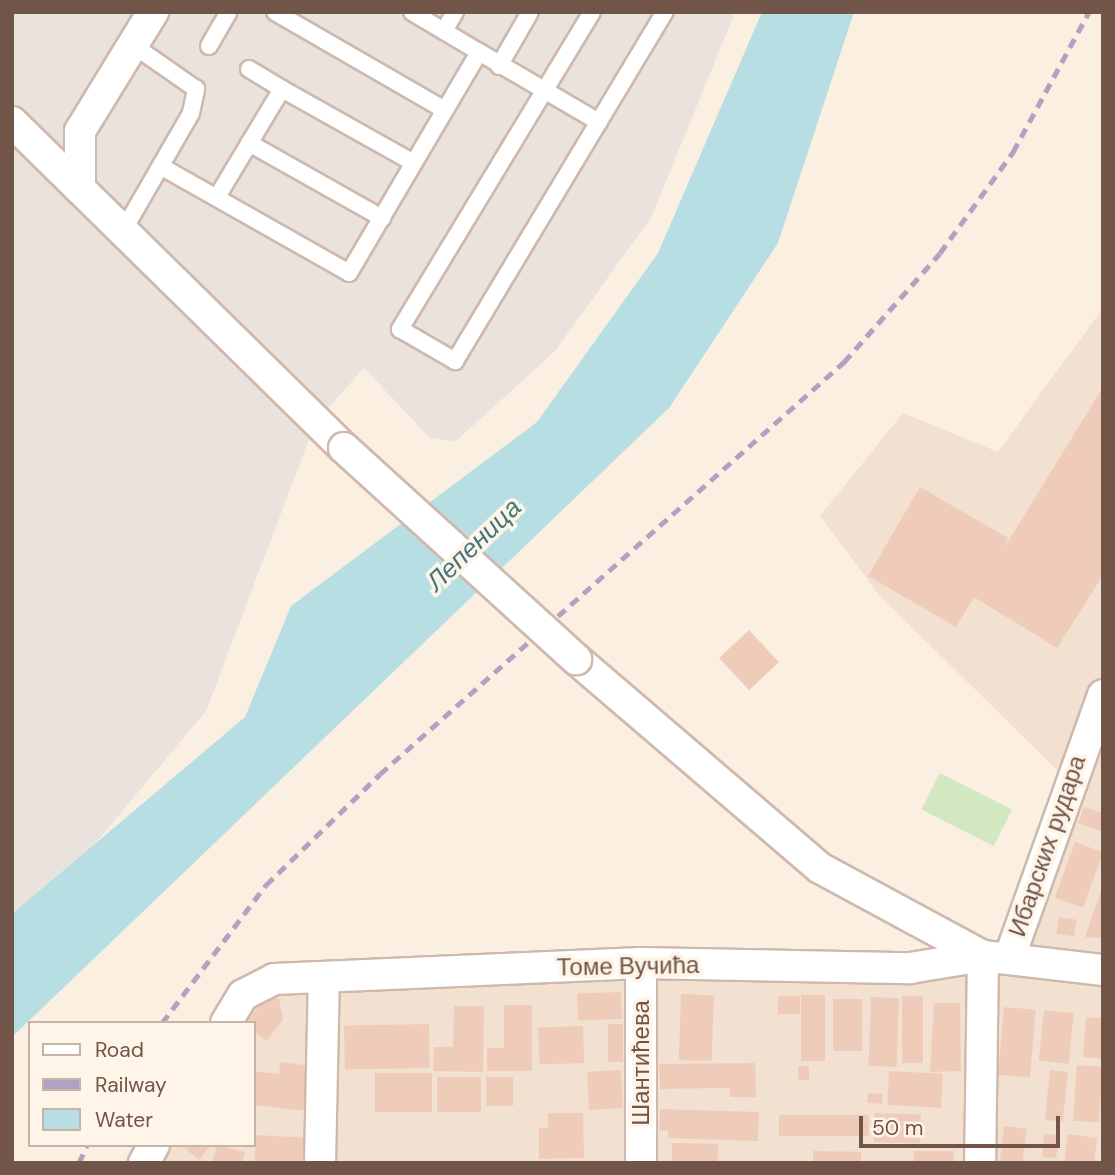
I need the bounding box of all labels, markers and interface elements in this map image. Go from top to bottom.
water label: Лепеница [420,492,528,598]
street label: Ибарских рудара [1002,752,1092,940]
street label: Томе Вучића [556,950,700,982]
street label: Шантићева [627,1000,655,1126]
legend [28,1021,256,1147]
text: Road [95,1036,144,1064]
text: Railway [95,1071,167,1099]
scale bar [863,1102,1064,1146]
text: Water [95,1106,153,1134]
text: 50 m [872,1114,923,1142]

